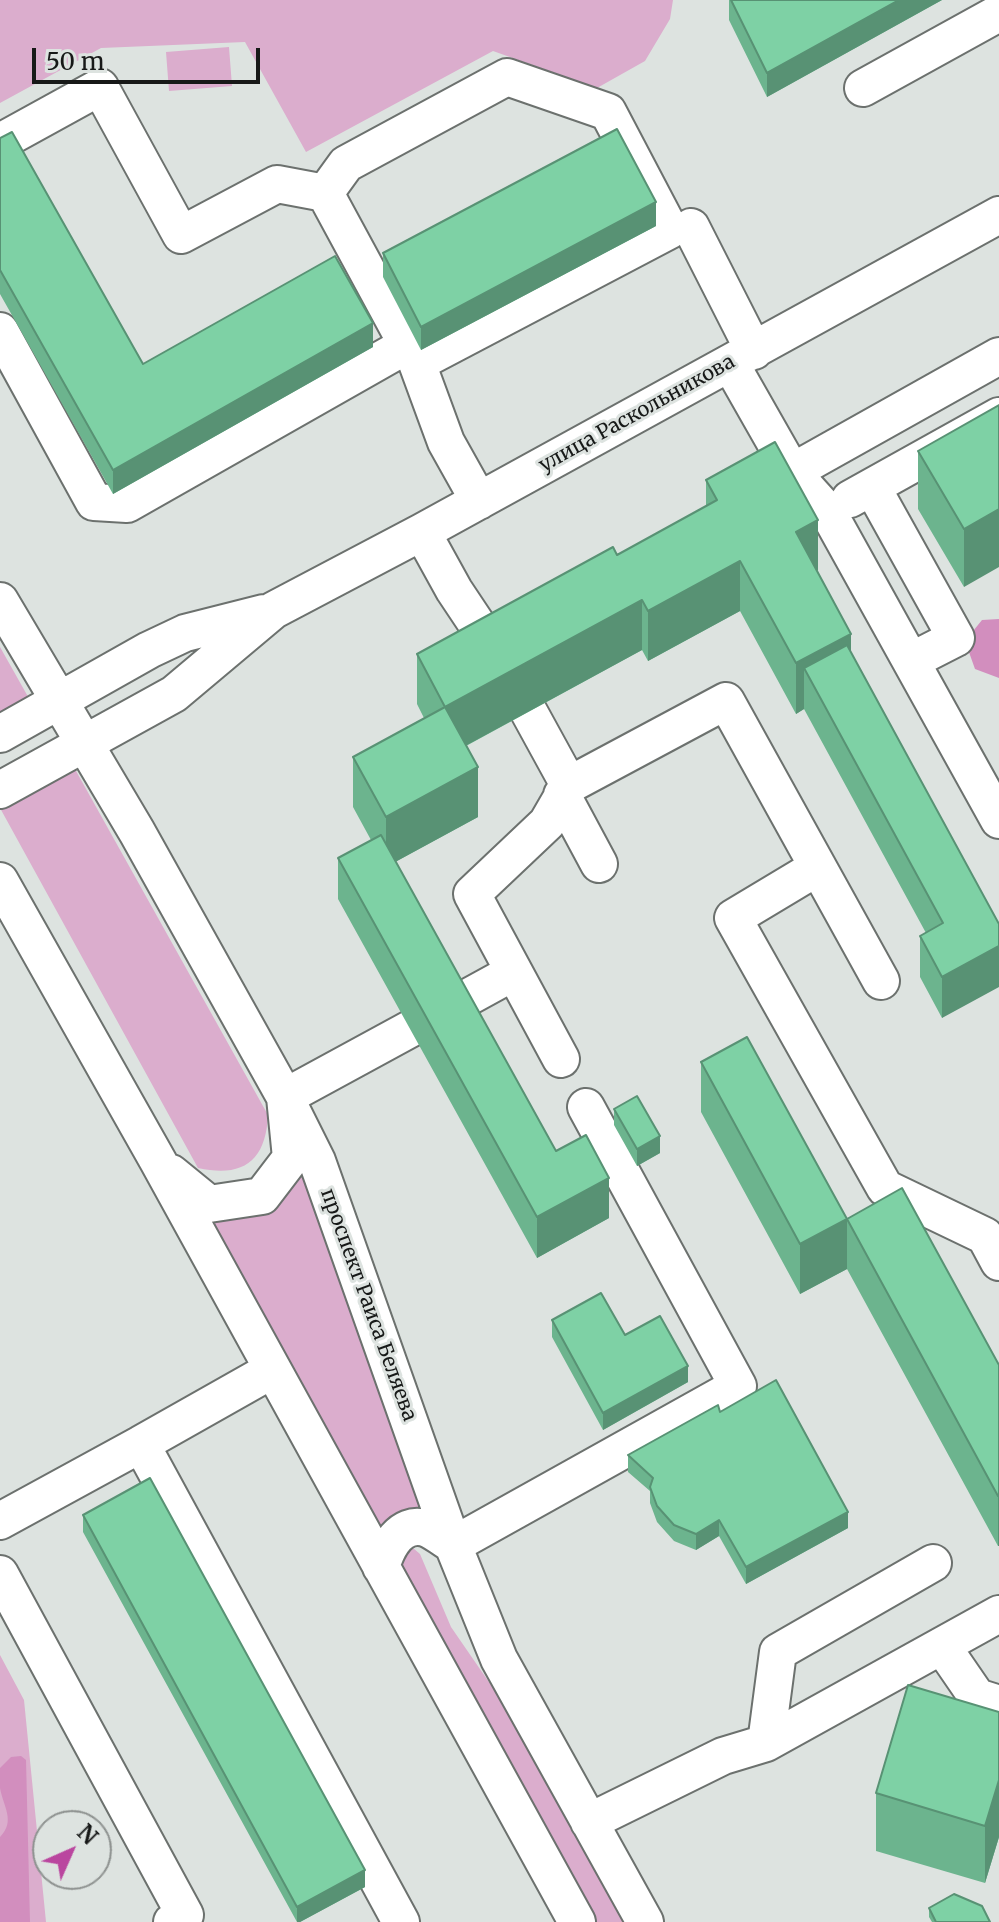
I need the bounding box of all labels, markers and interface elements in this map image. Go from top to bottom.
scale bar [36,32,264,82]
text: 50 m [46,46,105,77]
street label: улица Раскольникова [535,350,739,478]
street label: проспект Раиса Беляева [315,1186,421,1424]
north arrow [32,1810,112,1890]
text: N [72,1818,104,1850]

